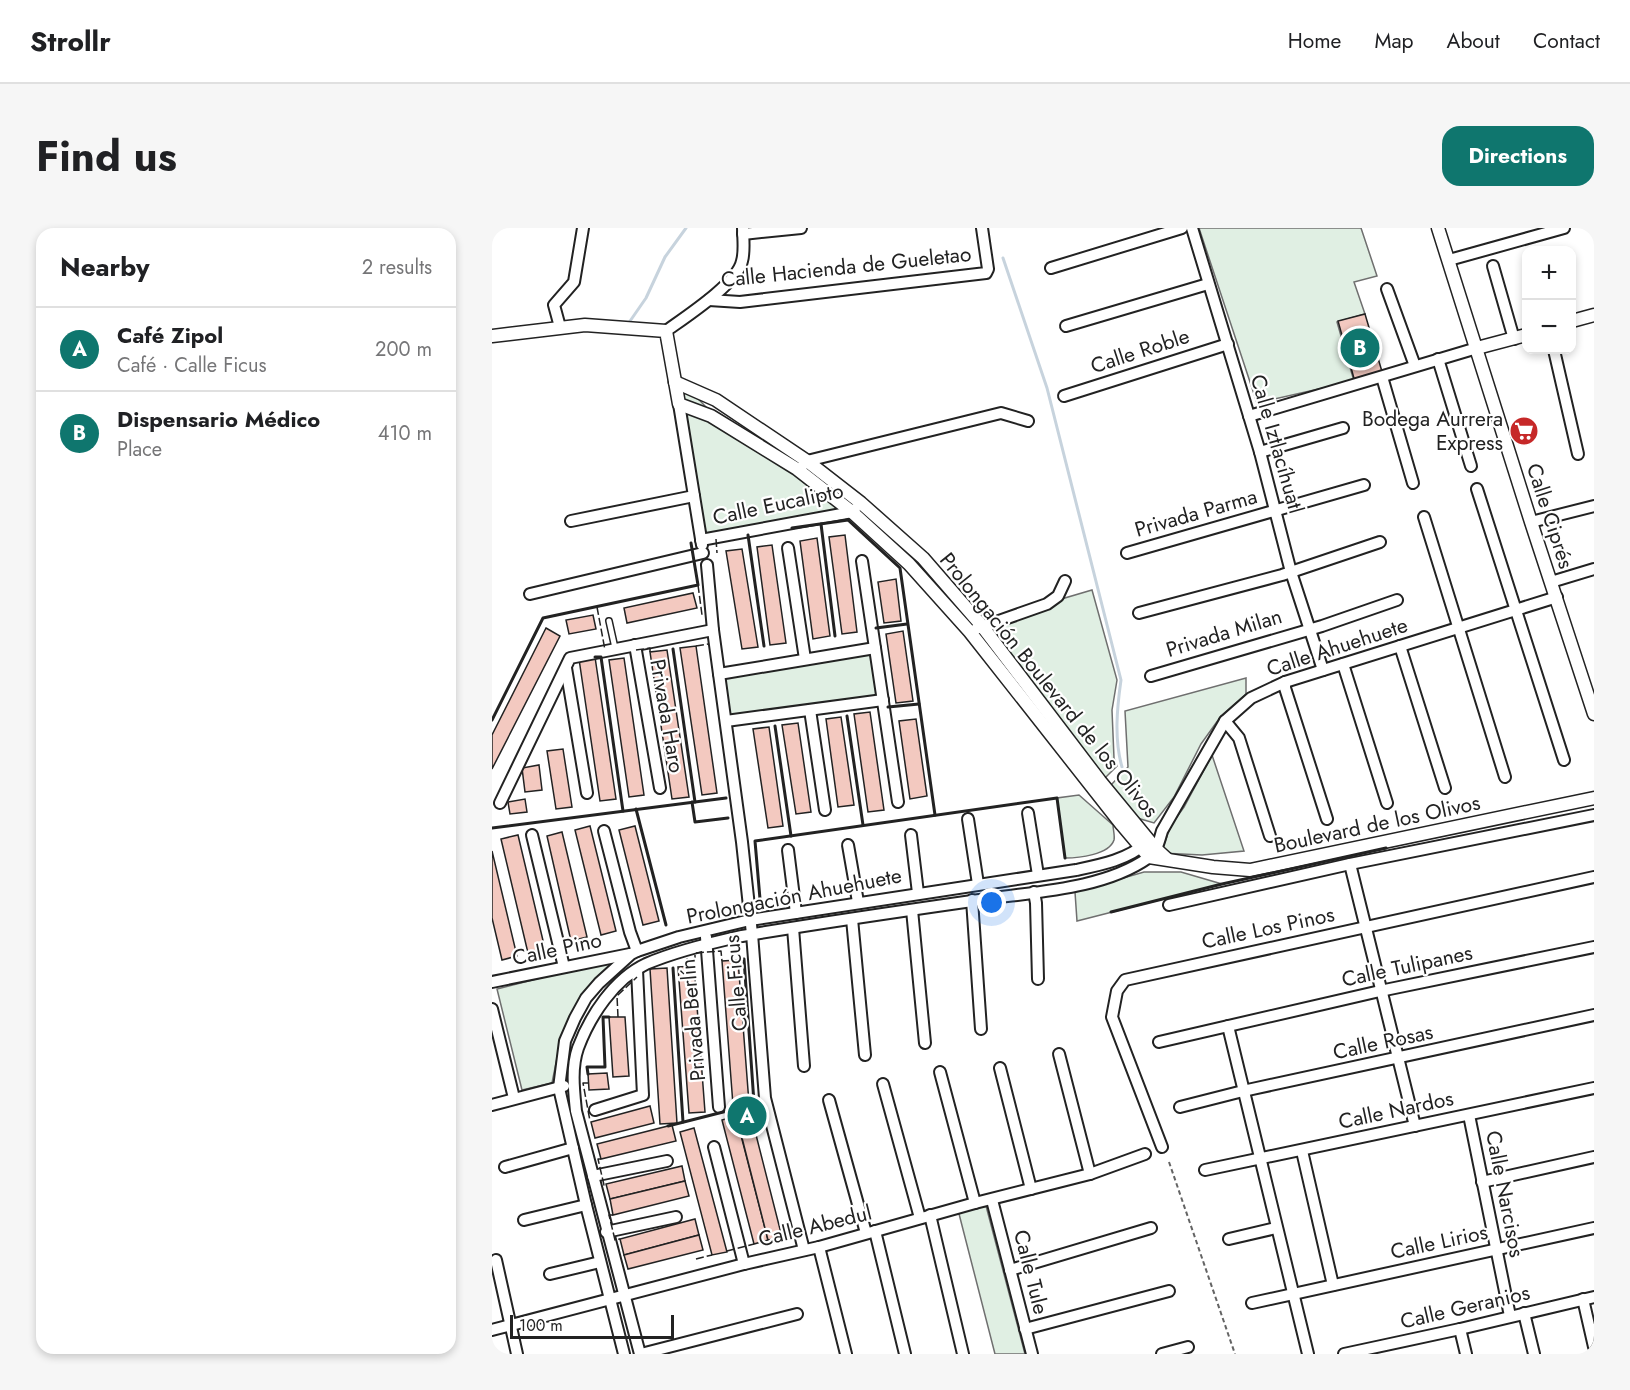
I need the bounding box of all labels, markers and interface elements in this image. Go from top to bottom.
text: Strollr [30,21,111,62]
text: Home [1288,26,1341,56]
text: Map [1374,26,1414,56]
text: About [1447,26,1500,56]
text: Contact [1533,26,1600,56]
text: Find us [36,126,177,187]
button: Directions [1442,126,1594,186]
street label: Calle Hacienda de Gueletao [719,239,973,295]
map controls [1522,246,1576,354]
button: + [1522,246,1576,300]
text: Nearby [60,248,149,286]
text: 2 results [362,253,432,282]
button: − [1522,300,1576,354]
text: Café Zipol [117,319,223,351]
street label: Calle Roble [1087,321,1193,381]
pin: B [1340,326,1380,370]
text: A [72,335,87,364]
text: 200 m [375,335,432,364]
text: Café · Calle Ficus [117,351,266,380]
street label: Calle Iztlacíhuatl [1243,371,1311,517]
text: Dispensario Médico [117,403,320,435]
place label: Bodega Aurrera Express [1362,404,1503,458]
supermarket icon: Bodega Aurrera Express [1508,415,1540,447]
text: B [73,419,86,448]
text: 410 m [378,419,432,448]
text: Place [117,435,162,464]
street label: Calle Ciprés [1519,459,1581,573]
street label: Calle Eucalipto [710,476,846,532]
street label: Privada Parma [1131,481,1261,545]
street label: Prolongación Boulevard de los Olivos [932,546,1166,824]
street label: Privada Milan [1162,601,1286,665]
street label: Calle Ahuehuete [1263,610,1412,684]
street label: Privada Haro [642,657,692,775]
street label: Boulevard de los Olivos [1271,787,1483,861]
street label: Prolongación Ahuehuete [684,860,904,932]
your location [977,888,1006,917]
street label: Calle Los Pinos [1199,899,1337,957]
street label: Calle Pino [510,925,604,973]
street label: Calle Ficus [717,934,755,1032]
street label: Calle Tulipanes [1339,937,1475,995]
street label: Privada Berlín [673,958,713,1082]
street label: Calle Rosas [1330,1017,1436,1067]
street label: Calle Nardos [1336,1083,1456,1137]
pin: A [728,1094,766,1138]
street label: Calle Narcisos [1478,1128,1532,1260]
street label: Calle Abedul [755,1197,875,1255]
street label: Calle Lirios [1388,1217,1490,1267]
street label: Calle Tule [1006,1227,1056,1318]
street label: Calle Geranios [1397,1278,1533,1336]
scale bar [510,1312,674,1340]
text: 100 m [519,1314,563,1337]

